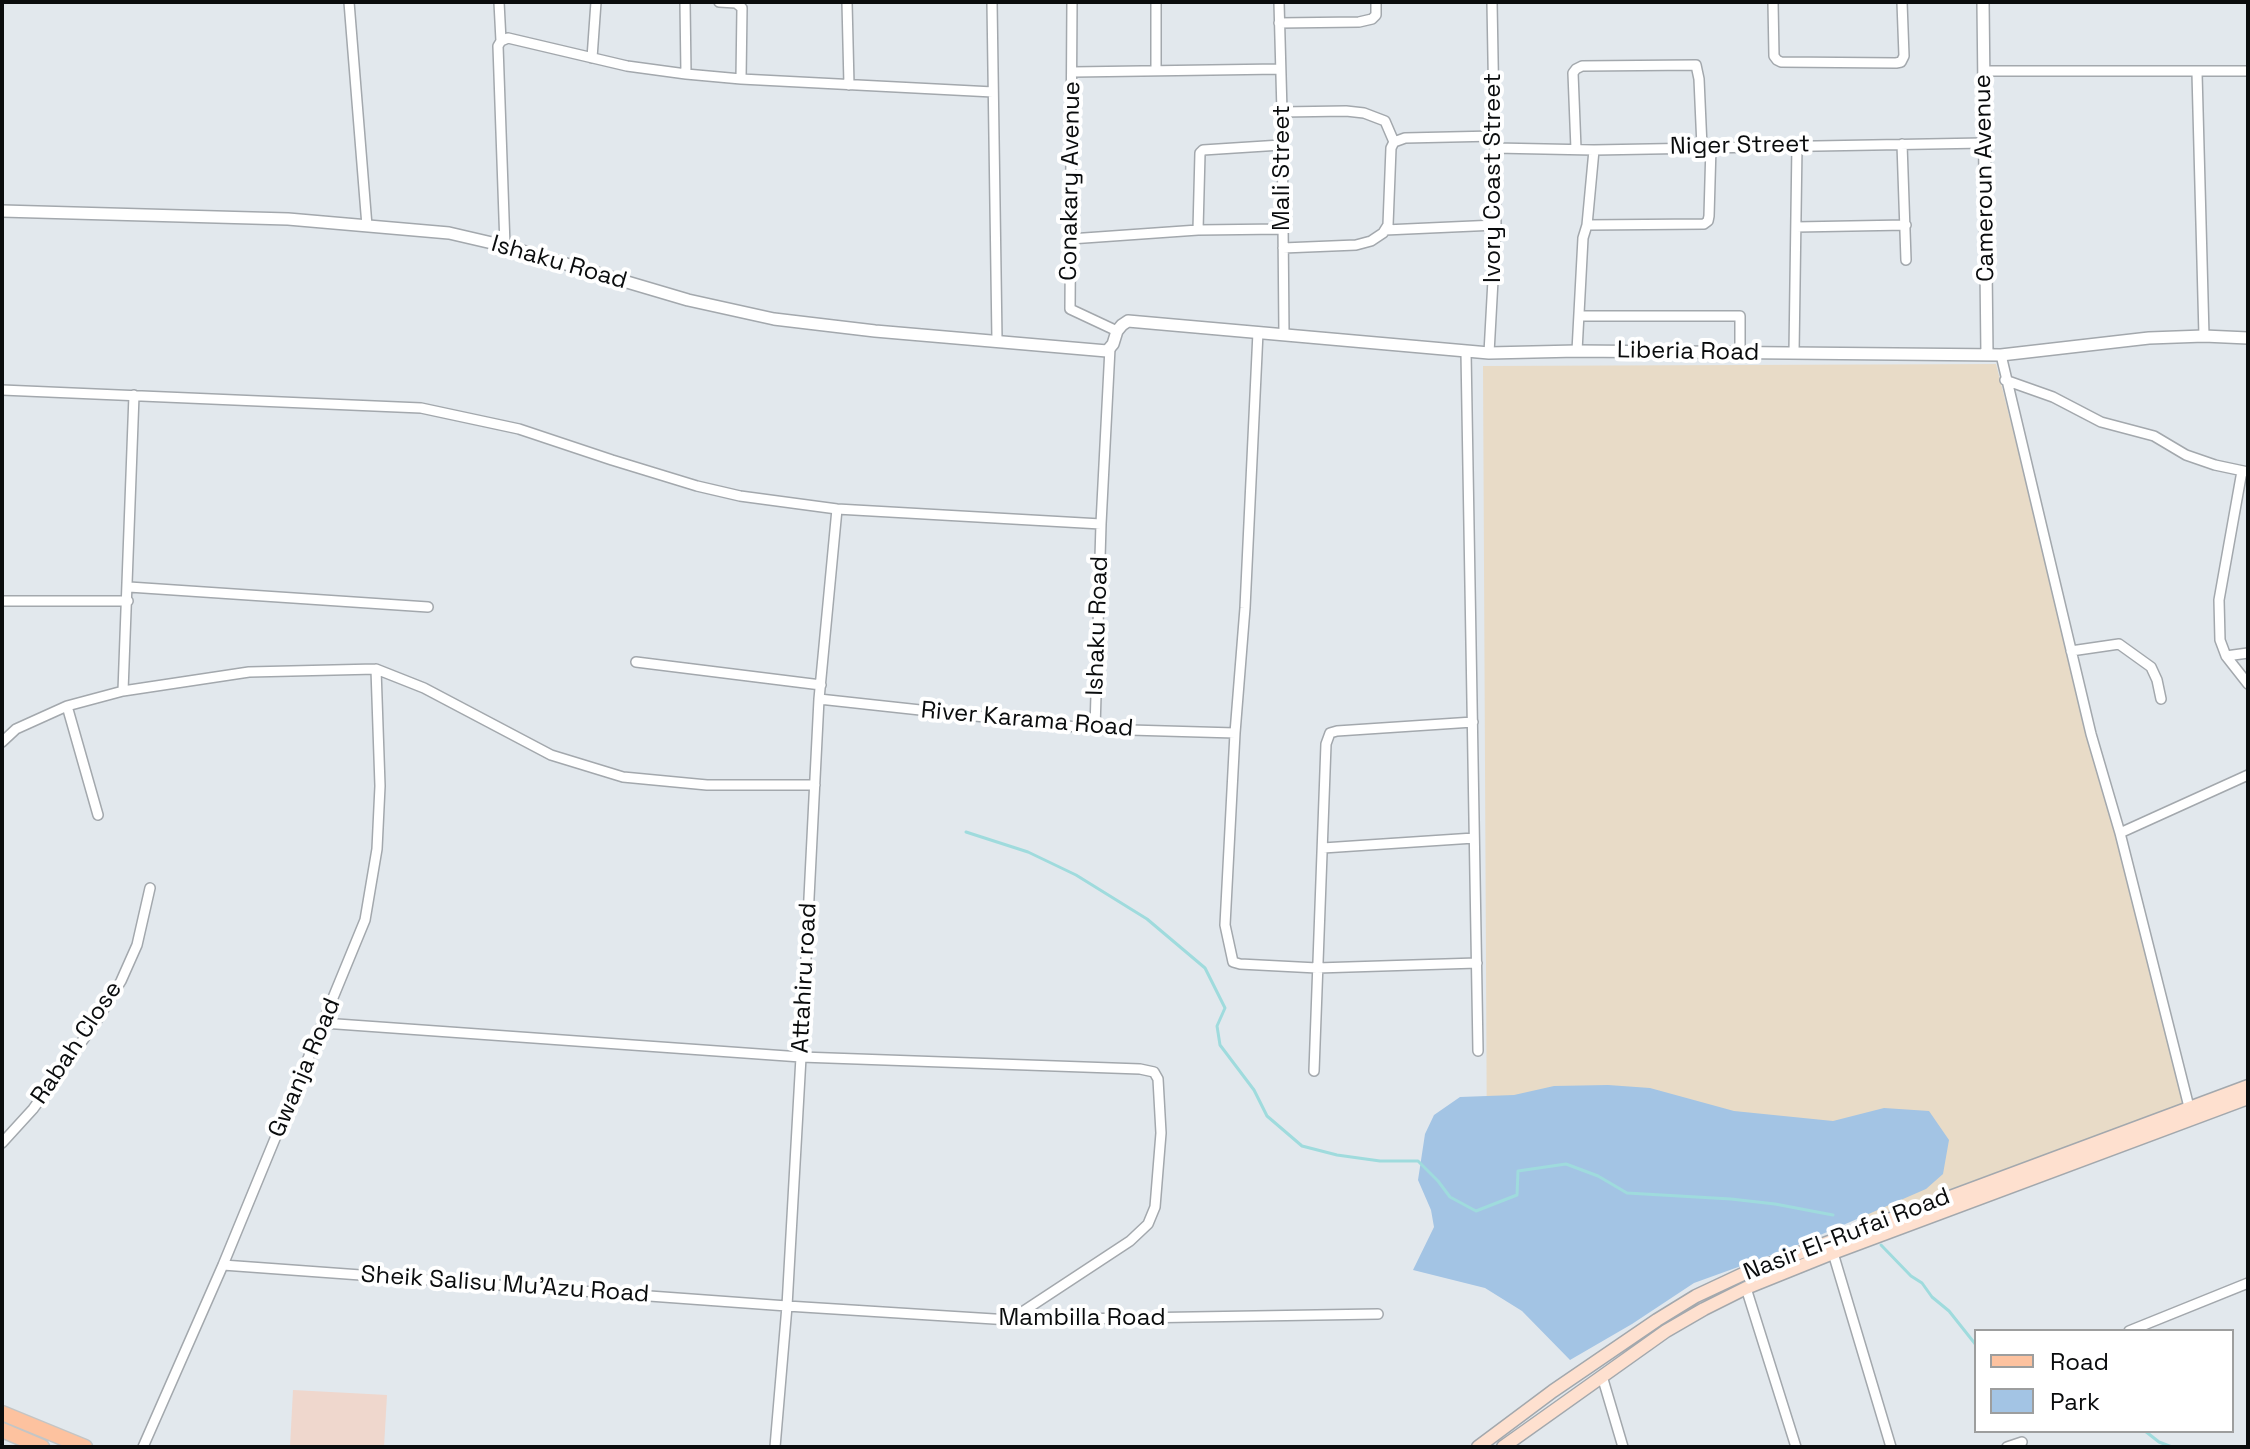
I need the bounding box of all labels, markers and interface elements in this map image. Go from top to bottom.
street label: Ivory Coast Street [1479,73,1507,283]
street label: Cameroun Avenue [1969,74,2001,282]
street label: Conakary Avenue [1055,81,1087,281]
street label: Mali Street [1268,105,1296,231]
street label: Niger Street [1670,130,1810,162]
street label: Ishaku Road [488,230,630,296]
street label: Liberia Road [1617,336,1759,368]
street label: Ishaku Road [1081,556,1115,696]
street label: River Karama Road [920,696,1134,744]
street label: Attahiru road [787,902,823,1054]
street label: Rabah Close [25,976,129,1110]
street label: Gwanja Road [263,994,347,1142]
street label: Nasir El-Rufai Road [1740,1182,1954,1288]
street label: Sheik Salisu Mu'Azu Road [360,1261,650,1309]
street label: Mambilla Road [998,1304,1166,1332]
legend [1974,1329,2234,1433]
text: Road [2050,1346,2109,1377]
text: Park [2050,1386,2100,1417]

